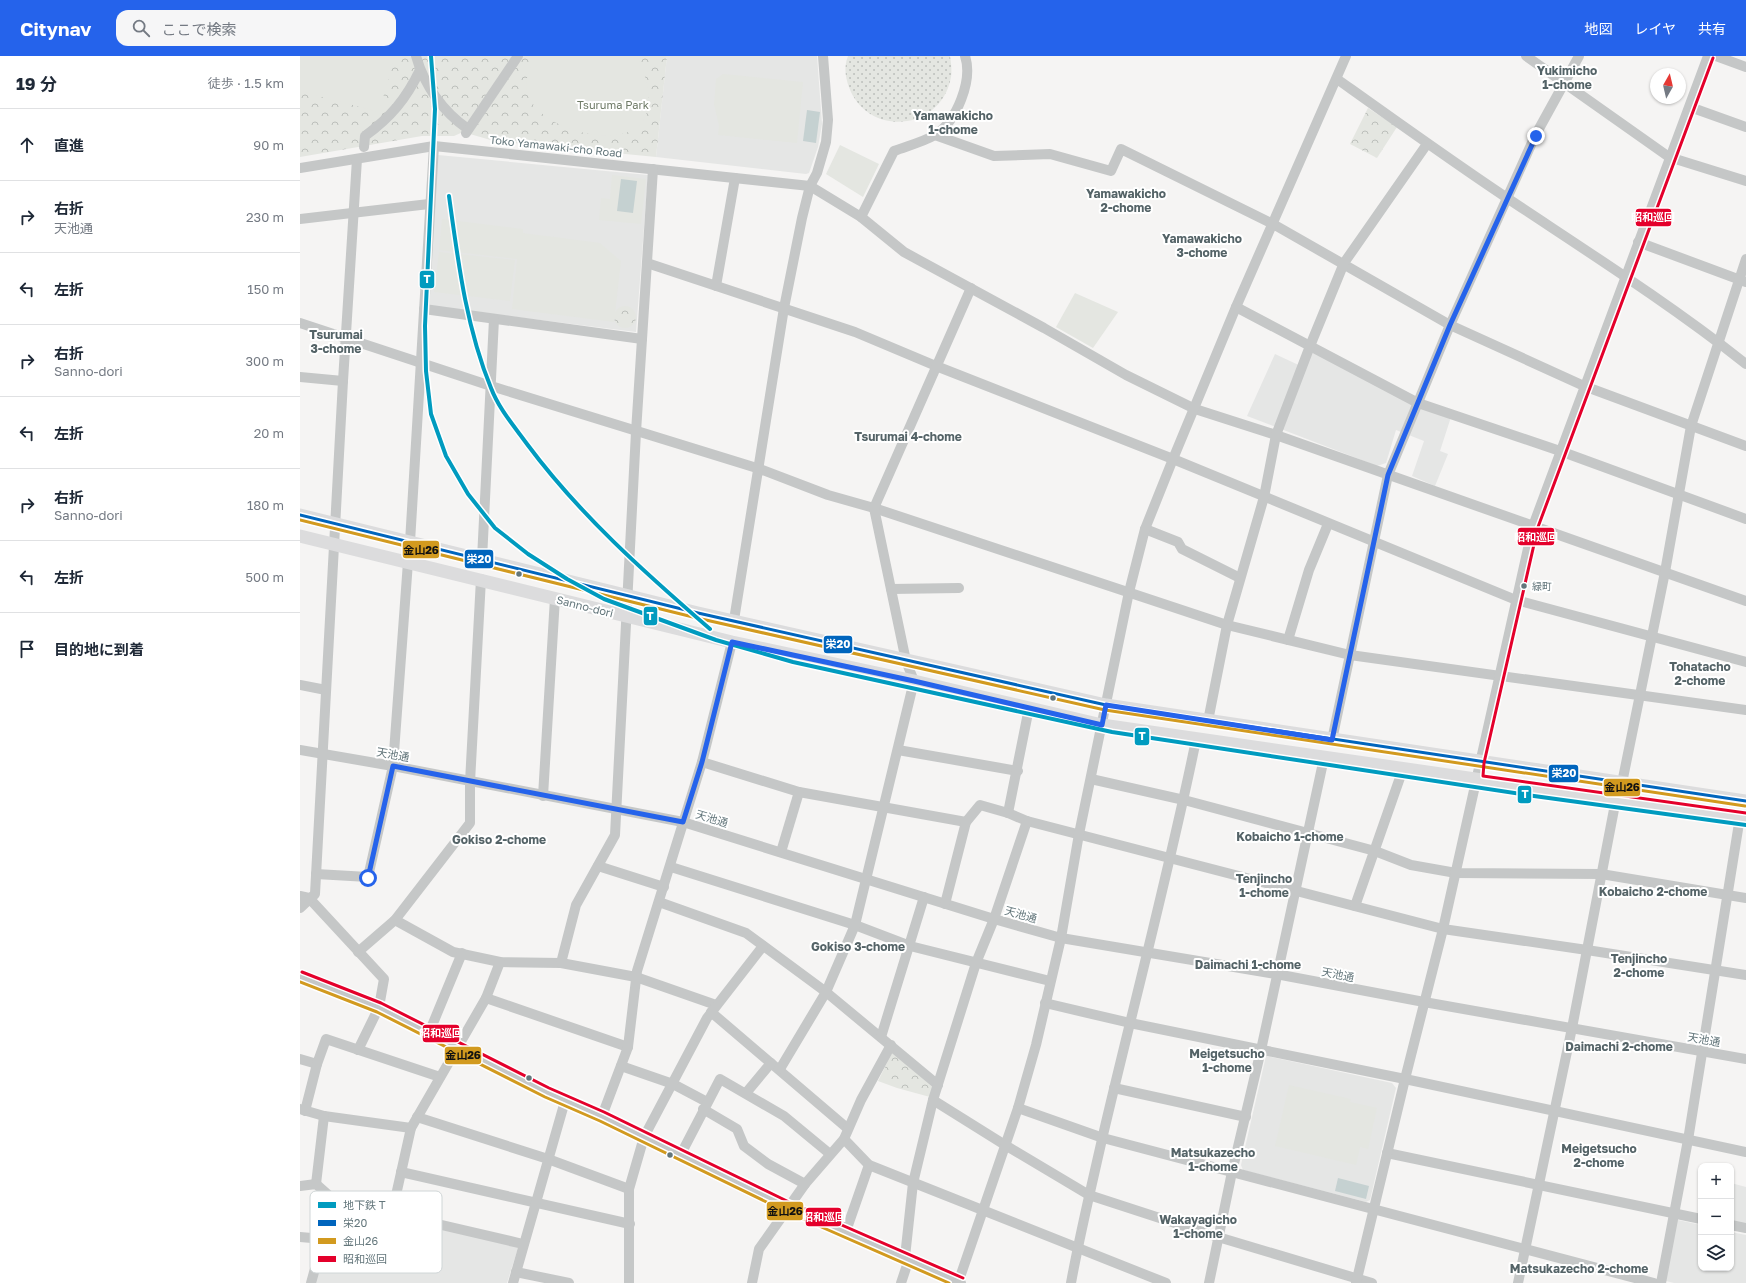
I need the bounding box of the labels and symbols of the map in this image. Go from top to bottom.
district label: Yukimicho 1-chome [1537,63,1597,92]
north arrow [1650,68,1686,104]
park label: Tsuruma Park [577,98,649,111]
district label: Yamawakicho 1-chome [913,108,993,137]
route end [1527,127,1545,145]
street label: Toko Yamawaki-cho Road [489,133,623,159]
district label: Yamawakicho 2-chome [1086,186,1166,215]
line badge: 昭和巡回 [1635,208,1672,227]
text: 昭和巡回 [1631,210,1675,223]
district label: Yamawakicho 3-chome [1162,231,1242,260]
line badge: T [419,270,435,289]
text: T [423,272,431,285]
district label: Tsurumai 3-chome [309,327,363,356]
district label: Tsurumai 4-chome [854,429,962,444]
line badge: 昭和巡回 [1517,527,1555,546]
text: 昭和巡回 [1514,530,1558,543]
line badge: 金山26 [402,540,440,559]
text: 金山26 [403,543,439,556]
line badge: 栄20 [464,549,494,569]
text: 栄20 [467,552,491,565]
unlabelled marker [514,569,524,579]
place label: 緑町 [1532,580,1552,592]
marker: 緑町 [1519,581,1529,591]
street label: Sanno-dori [555,593,615,619]
line badge: T [643,606,658,626]
text: T [646,609,654,622]
line badge: 栄20 [823,635,853,654]
text: 栄20 [826,637,850,650]
district label: Tohatacho 2-chome [1669,659,1731,688]
unlabelled marker [1048,693,1058,703]
line badge: T [1134,727,1150,746]
text: T [1138,729,1146,742]
street label: 天池通 [376,745,410,763]
line badge: 栄20 [1548,764,1579,783]
text: 栄20 [1552,766,1576,779]
line badge: 金山26 [1603,778,1641,797]
text: 金山26 [1604,780,1640,793]
line badge: T [1517,785,1532,804]
text: T [1521,787,1529,800]
street label: 天池通 [694,807,730,829]
district label: Kobaicho 1-chome [1236,829,1344,844]
district label: Gokiso 2-chome [452,832,546,847]
route start [359,869,377,887]
district label: Tenjincho 1-chome [1236,871,1292,900]
district label: Kobaicho 2-chome [1599,884,1707,899]
street label: 天池通 [1003,903,1039,925]
district label: Gokiso 3-chome [811,939,905,954]
district label: Tenjincho 2-chome [1611,951,1667,980]
district label: Daimachi 1-chome [1195,957,1301,972]
street label: 天池通 [1321,964,1355,984]
line badge: 昭和巡回 [422,1024,460,1043]
text: 昭和巡回 [419,1026,463,1039]
street label: 天池通 [1687,1030,1721,1048]
district label: Daimachi 2-chome [1565,1039,1673,1054]
line badge: 金山26 [444,1046,482,1065]
district label: Meigetsucho 1-chome [1189,1046,1265,1075]
text: 金山26 [445,1048,481,1061]
unlabelled marker [524,1073,534,1083]
district label: Meigetsucho 2-chome [1561,1141,1637,1170]
district label: Matsukazecho 1-chome [1171,1145,1255,1174]
unlabelled marker [665,1150,675,1160]
legend [310,1191,442,1273]
text: 地下鉄 T [343,1198,386,1211]
line badge: 金山26 [766,1201,804,1221]
text: 金山26 [767,1204,803,1217]
line badge: 昭和巡回 [805,1207,842,1227]
text: 昭和巡回 [802,1210,846,1223]
district label: Wakayagicho 1-chome [1159,1212,1237,1241]
text: 栄20 [343,1216,367,1229]
text: 金山26 [343,1234,378,1247]
text: 昭和巡回 [343,1252,387,1265]
district label: Matsukazecho 2-chome [1510,1261,1648,1276]

